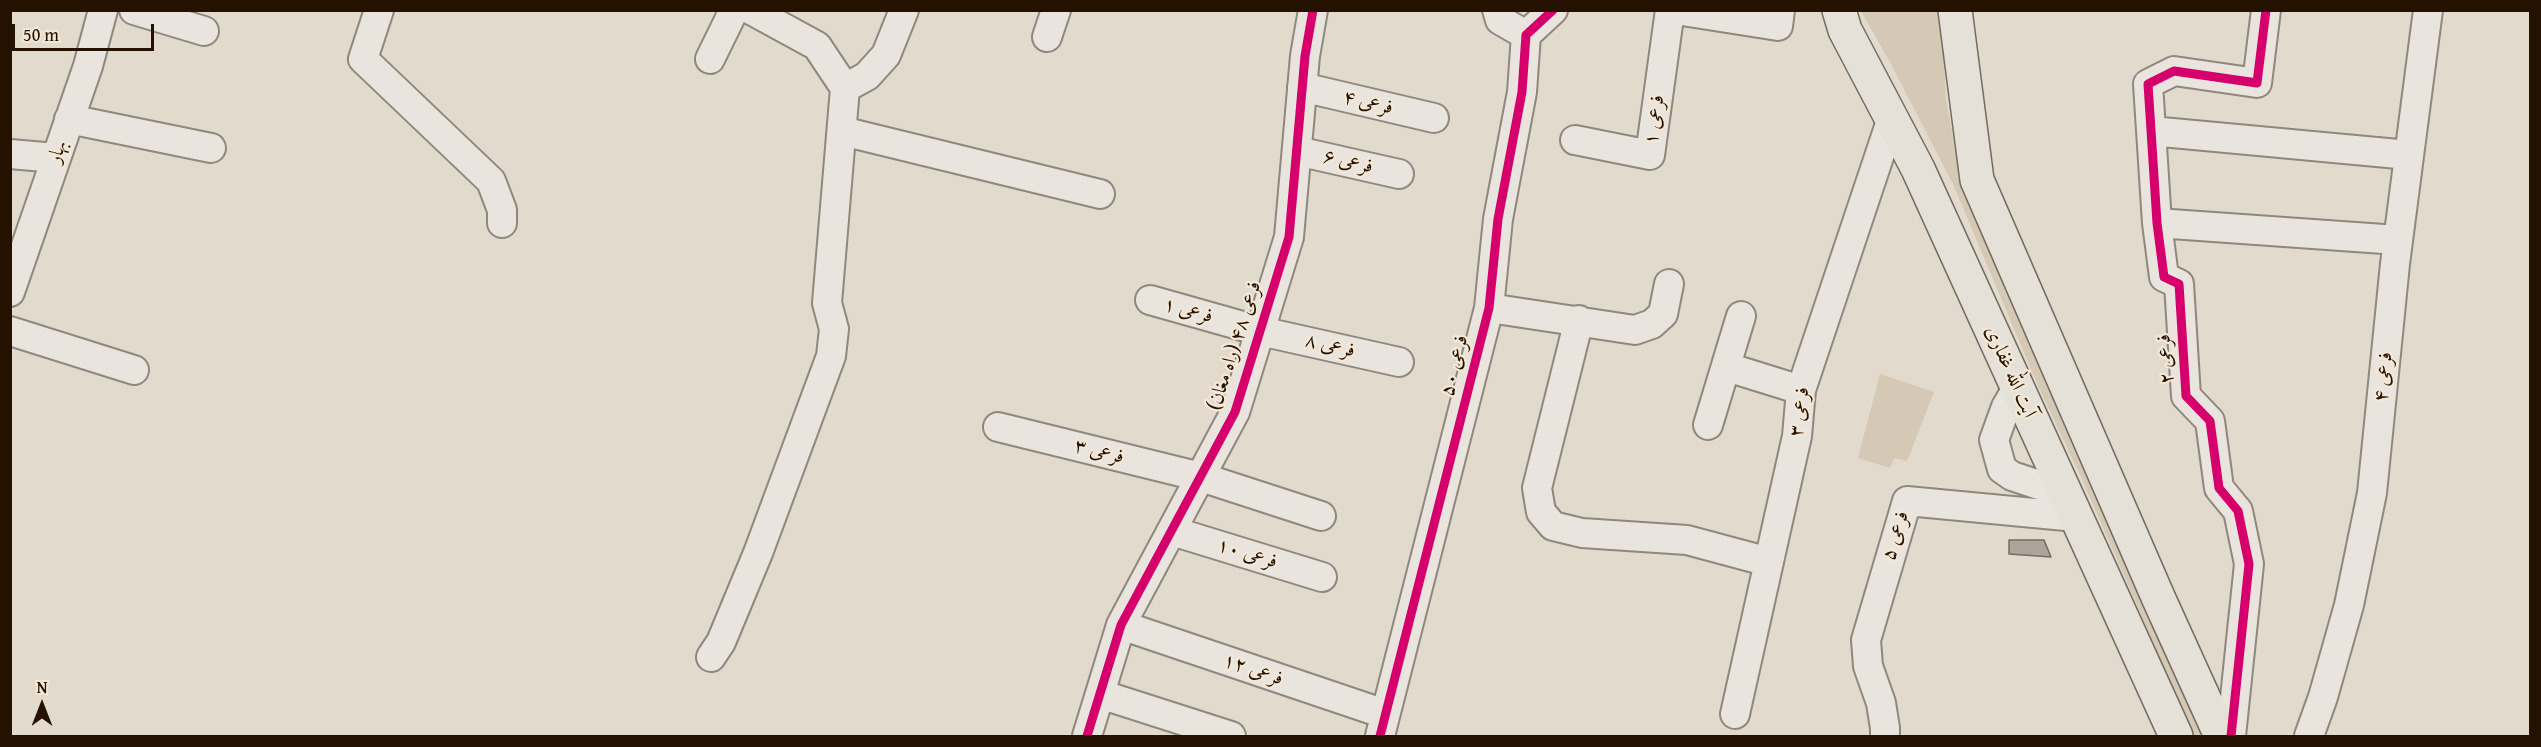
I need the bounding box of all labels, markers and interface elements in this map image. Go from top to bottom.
scale bar [15,12,158,50]
text: 50 m [23,21,59,48]
street label: فرعی ۴ [1341,86,1395,120]
street label: فرعی ۱ [1640,93,1670,147]
street label: بهار [43,137,73,167]
street label: فرعی ۶ [1321,145,1375,179]
street label: فرعی ۴۸ (راه مغان) [1203,278,1267,414]
street label: فرعی ۱ [1161,293,1215,329]
street label: آیت الله غفاری [1979,322,2041,422]
street label: فرعی ۸ [1303,329,1357,363]
street label: فرعی ۵۰ [1436,333,1474,399]
street label: فرعی ۲ [2152,333,2180,385]
street label: فرعی ۴ [2369,351,2399,403]
street label: فرعی ۳ [1785,385,1815,439]
street label: فرعی ۳ [1072,434,1126,470]
street label: فرعی ۵ [1877,508,1915,564]
street label: فرعی ۱۰ [1214,533,1280,575]
street label: فرعی ۱۲ [1220,649,1286,691]
north arrow [12,675,72,735]
text: N [37,675,47,699]

